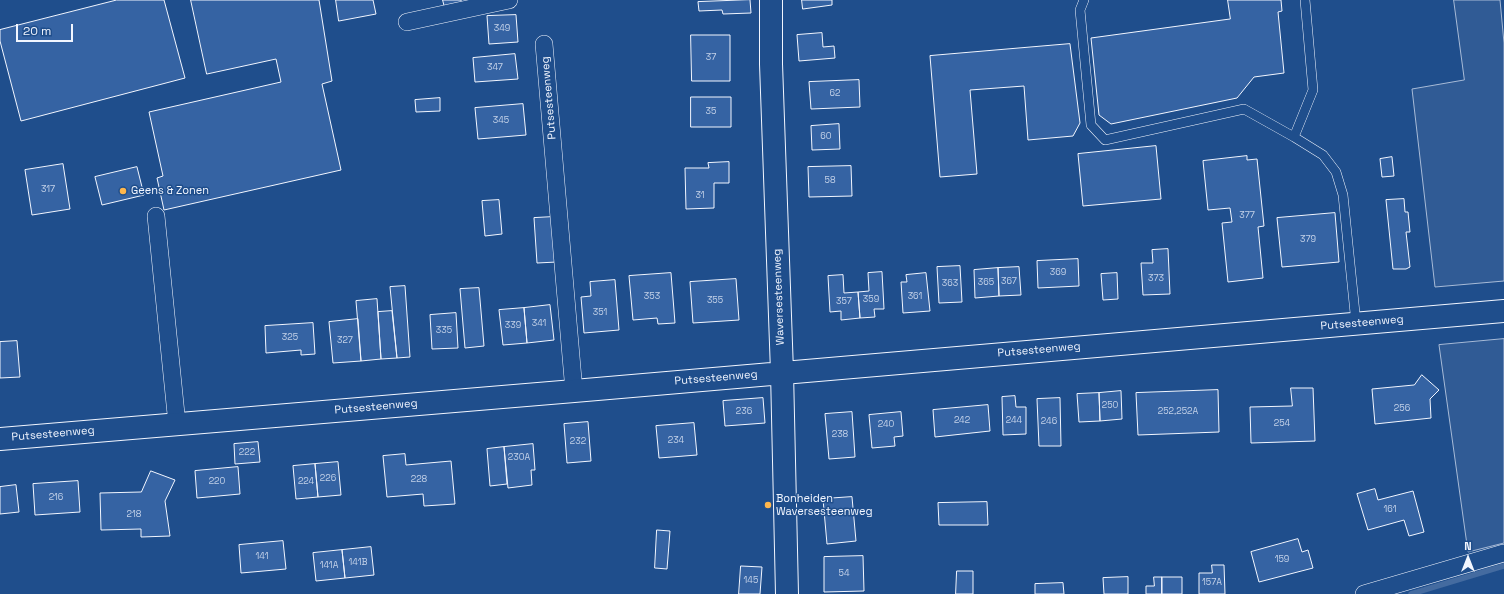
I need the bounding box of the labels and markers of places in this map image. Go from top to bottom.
place label: Geens & Zonen [131,184,209,198]
marker: Geens & Zonen [118,186,128,196]
place label: Bonheiden Waversesteenweg [776,492,873,518]
marker: Bonheiden Waversesteenweg [763,500,773,510]

